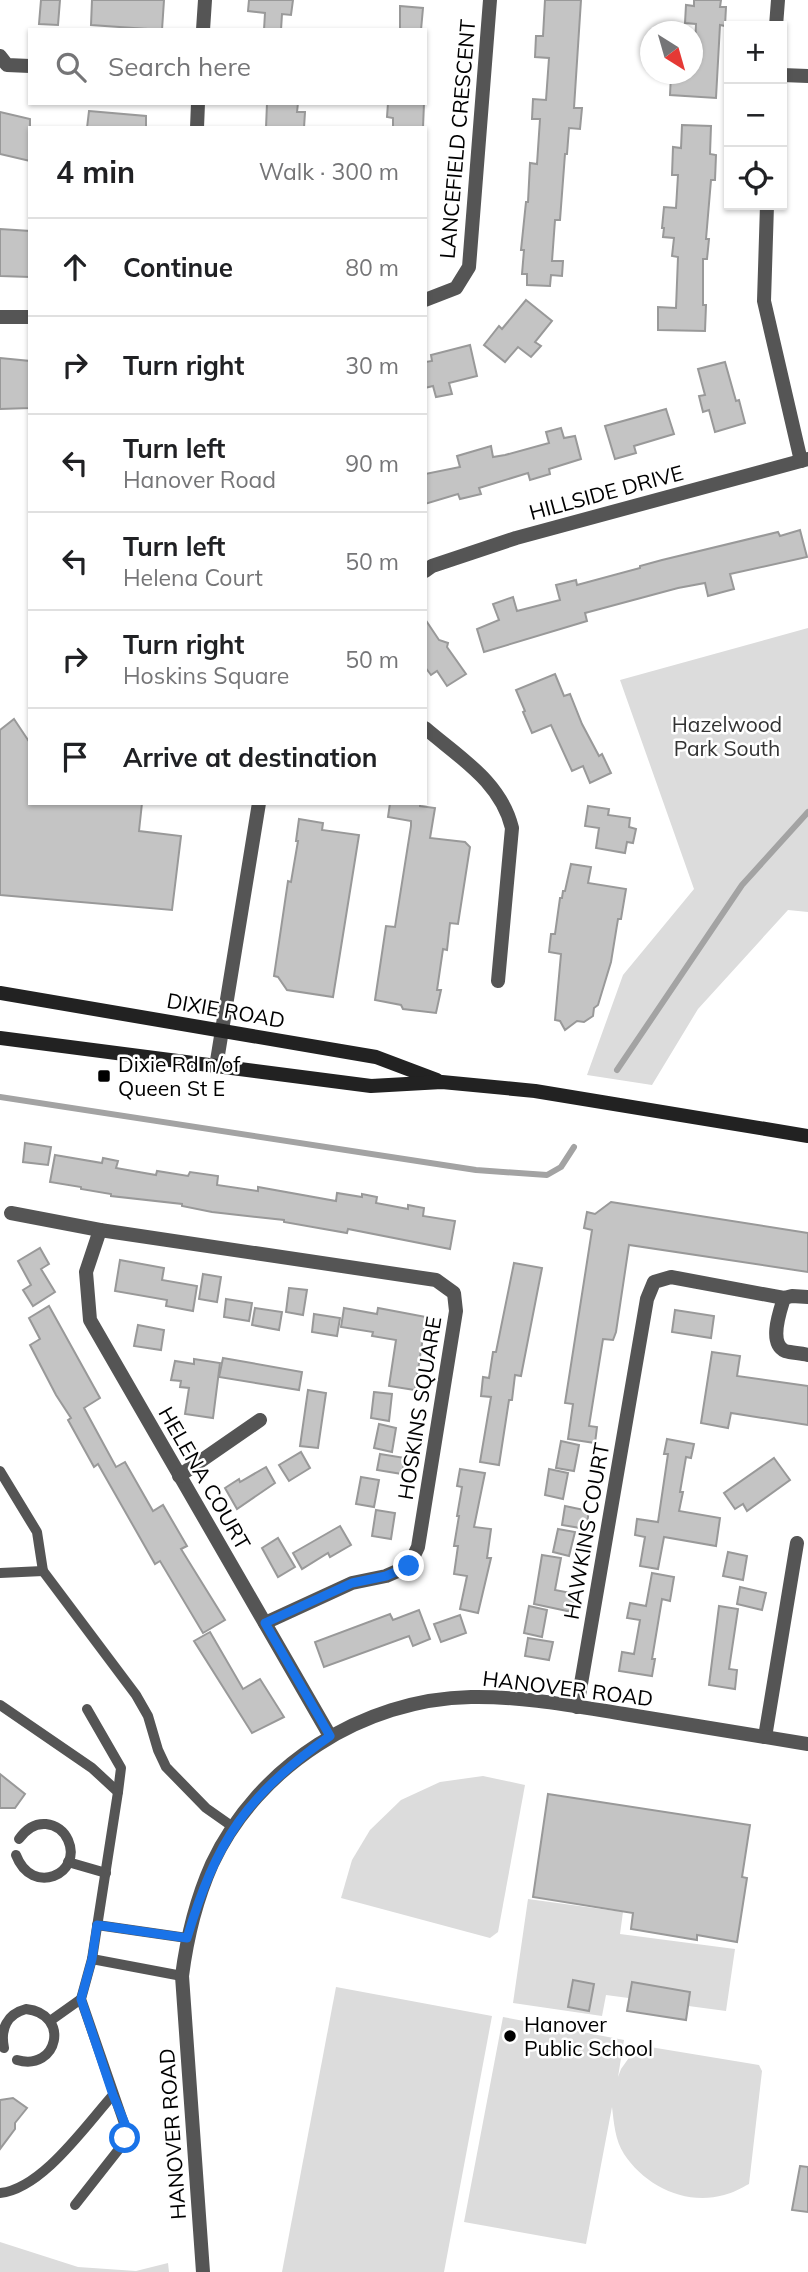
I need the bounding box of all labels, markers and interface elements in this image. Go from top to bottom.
street label: LANCEFIELD CRESCENT [434,18,480,260]
north arrow [640,21,703,84]
map controls [724,21,787,210]
button: + [724,21,787,84]
search box [28,28,427,105]
icon: search [52,48,90,86]
text: Search here [108,50,251,83]
button: − [724,84,787,147]
button: locate [724,147,787,210]
text: 4 min [56,153,135,191]
text: Walk · 300 m [259,157,399,186]
icon: ahead [56,248,94,286]
text: Continue [123,251,233,284]
text: 80 m [345,253,399,282]
icon: right [56,346,94,384]
text: Turn right [123,349,244,382]
text: 30 m [345,351,399,380]
text: Turn left [123,432,225,465]
icon: left [56,444,94,482]
text: 90 m [345,449,399,478]
street label: HILLSIDE DRIVE [526,459,686,525]
text: Hanover Road [123,465,276,494]
text: Turn left [123,530,225,563]
icon: left [56,542,94,580]
text: 50 m [345,547,399,576]
text: Helena Court [123,563,263,592]
text: Turn right [123,628,244,661]
icon: right [56,640,94,678]
text: 50 m [345,645,399,674]
text: Hoskins Square [123,661,289,690]
park label: Hazelwood Park South [672,711,782,761]
icon: arrive [56,738,94,776]
text: Arrive at destination [123,741,378,774]
street label: DIXIE ROAD [165,987,287,1033]
place label: Dixie Rd n/of Queen St E [118,1051,241,1101]
marker: Dixie Rd n/of Queen St E [96,1068,112,1084]
street label: HOSKINS SQUARE [392,1314,446,1502]
street label: HELENA COURT [153,1402,257,1555]
street label: HAWKINS COURT [558,1440,614,1621]
route end [393,1550,424,1581]
street label: HANOVER ROAD [481,1665,655,1711]
place label: Hanover Public School [524,2011,653,2061]
marker: Hanover Public School [502,2028,518,2044]
street label: HANOVER ROAD [153,2047,191,2221]
route start [109,2122,140,2153]

